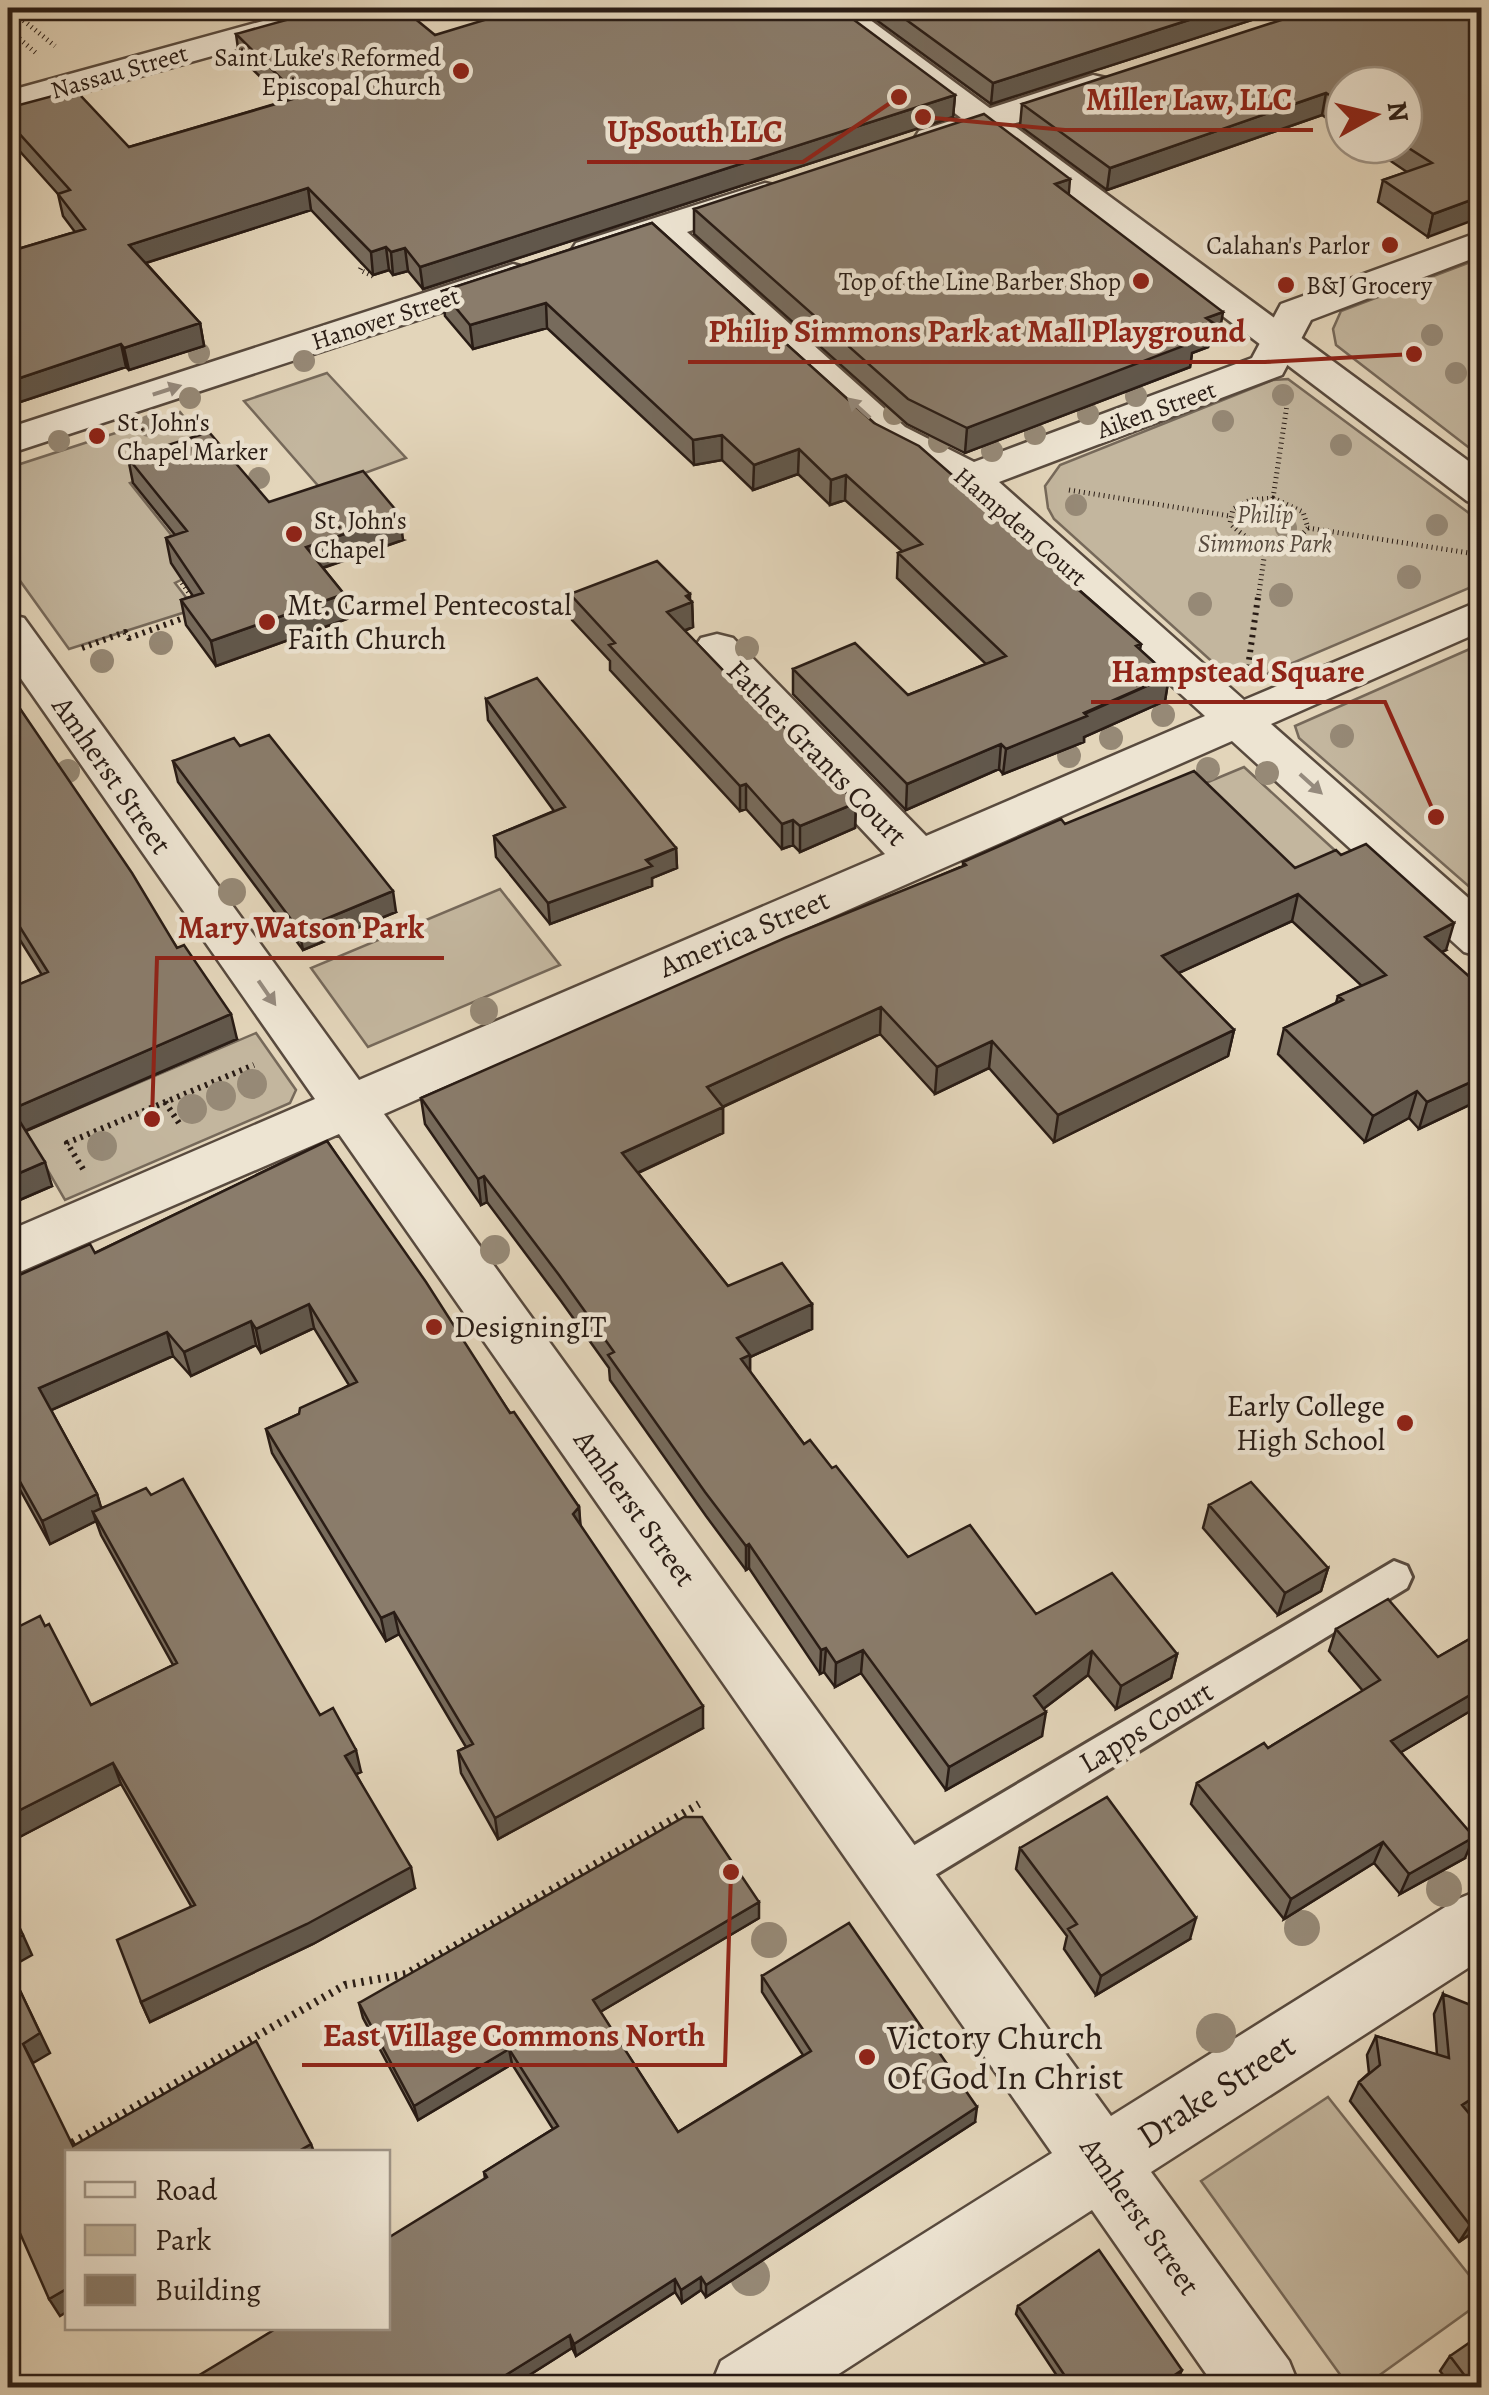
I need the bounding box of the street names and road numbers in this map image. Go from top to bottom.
street label: Nassau Street [47,36,192,108]
street label: Hanover Street [307,279,464,359]
street label: Aiken Street [1091,373,1221,448]
street label: Hampden Court [946,459,1094,594]
street label: Father Grants Court [718,651,916,855]
street label: Amherst Street [42,687,181,862]
street label: America Street [652,879,835,987]
street label: Amherst Street [564,1421,705,1594]
street label: Lapps Court [1072,1671,1221,1783]
street label: Drake Street [1128,2021,1304,2159]
street label: Amherst Street [1070,2128,1209,2303]

